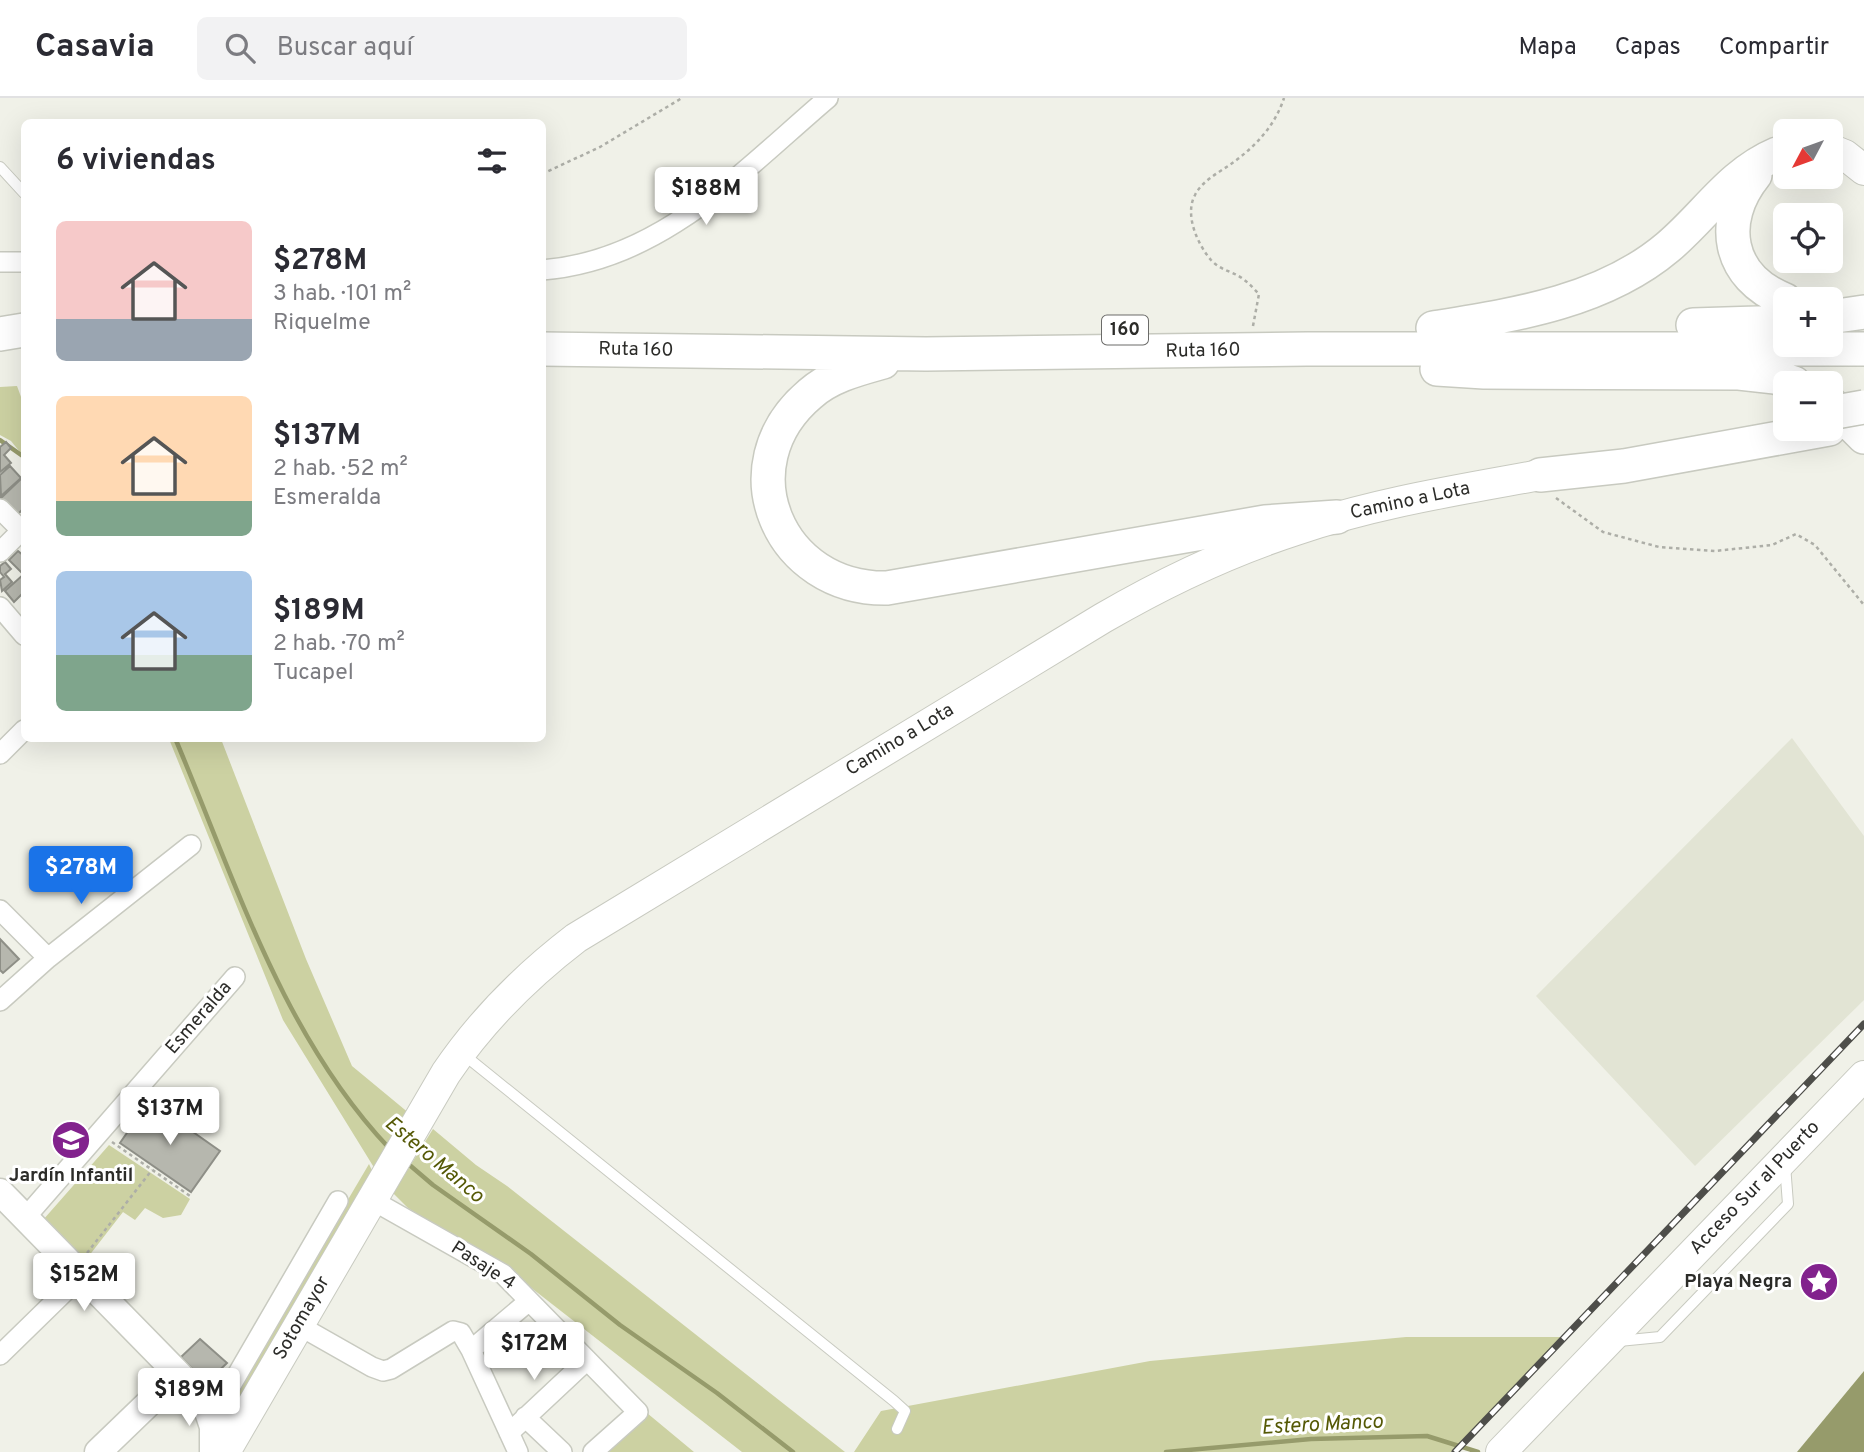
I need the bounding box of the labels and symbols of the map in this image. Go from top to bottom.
north arrow [1773,119,1843,189]
pin: $188M [657,167,755,227]
road number: 160 [1102,316,1148,344]
street label: Ruta 160 [598,337,674,363]
street label: Ruta 160 [1165,338,1241,364]
street label: Camino a Lota [1348,477,1472,525]
street label: Camino a Lota [842,698,958,782]
pin: $278M [32,846,130,906]
street label: Esmeralda [161,976,237,1060]
pin: $137M [121,1088,219,1147]
water label: Estero Manco [379,1110,490,1210]
street label: Acceso Sur al Puerto [1685,1116,1825,1260]
school or university icon: Jardín Infantil [50,1119,92,1161]
place label: Jardín Infantil [9,1164,133,1188]
street label: Pasaje 4 [446,1236,520,1296]
pin: $152M [35,1254,133,1313]
place icon: Playa Negra [1798,1261,1840,1303]
place label: Playa Negra [1684,1270,1792,1294]
street label: Sotomayor [268,1271,336,1364]
pin: $172M [485,1322,583,1382]
pin: $189M [140,1368,238,1428]
water label: Estero Manco [1260,1408,1384,1442]

